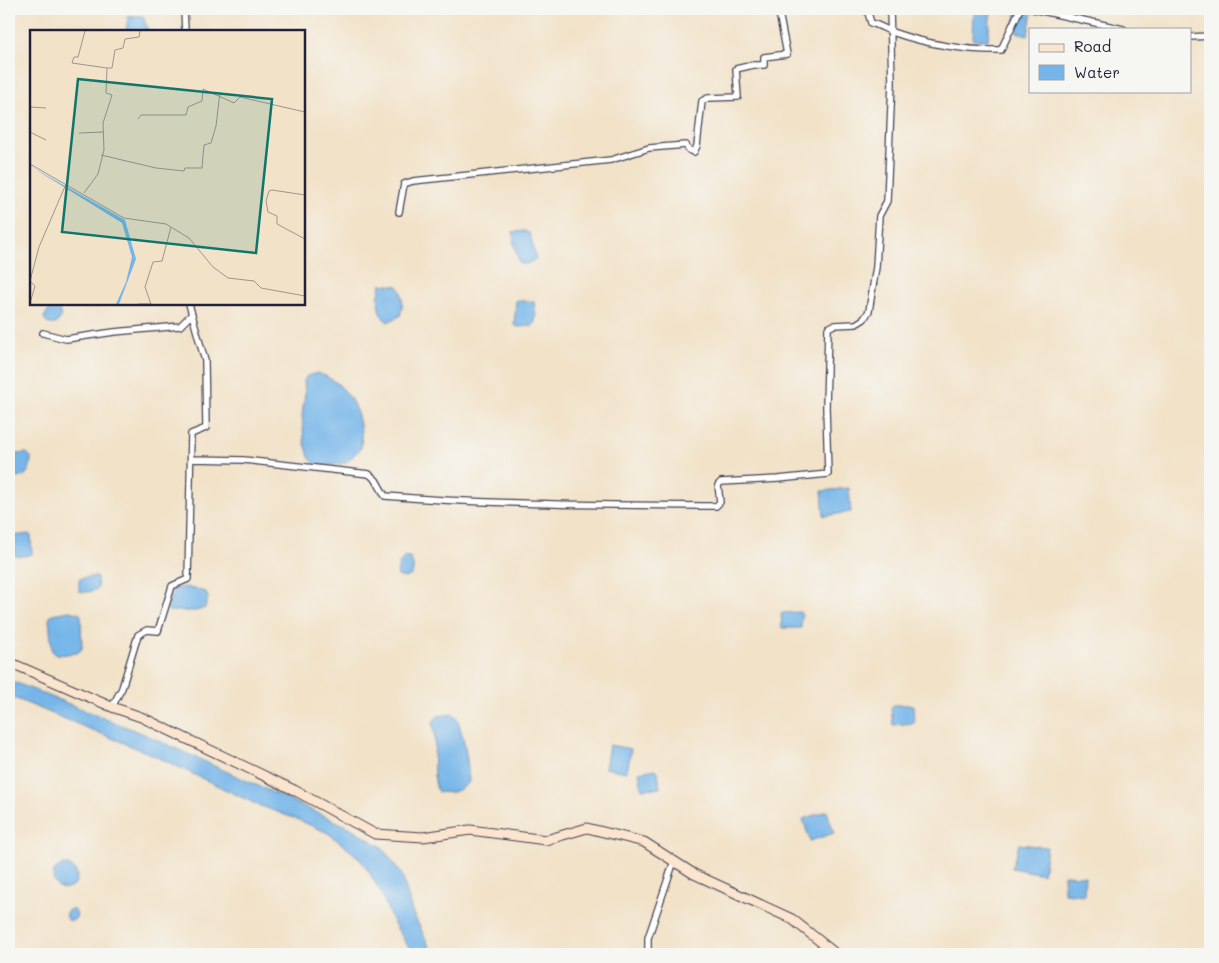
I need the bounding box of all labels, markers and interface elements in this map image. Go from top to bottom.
legend [1029,28,1192,92]
inset map [30,30,305,305]
text: Road [1074,36,1111,56]
text: Water [1074,62,1120,82]

